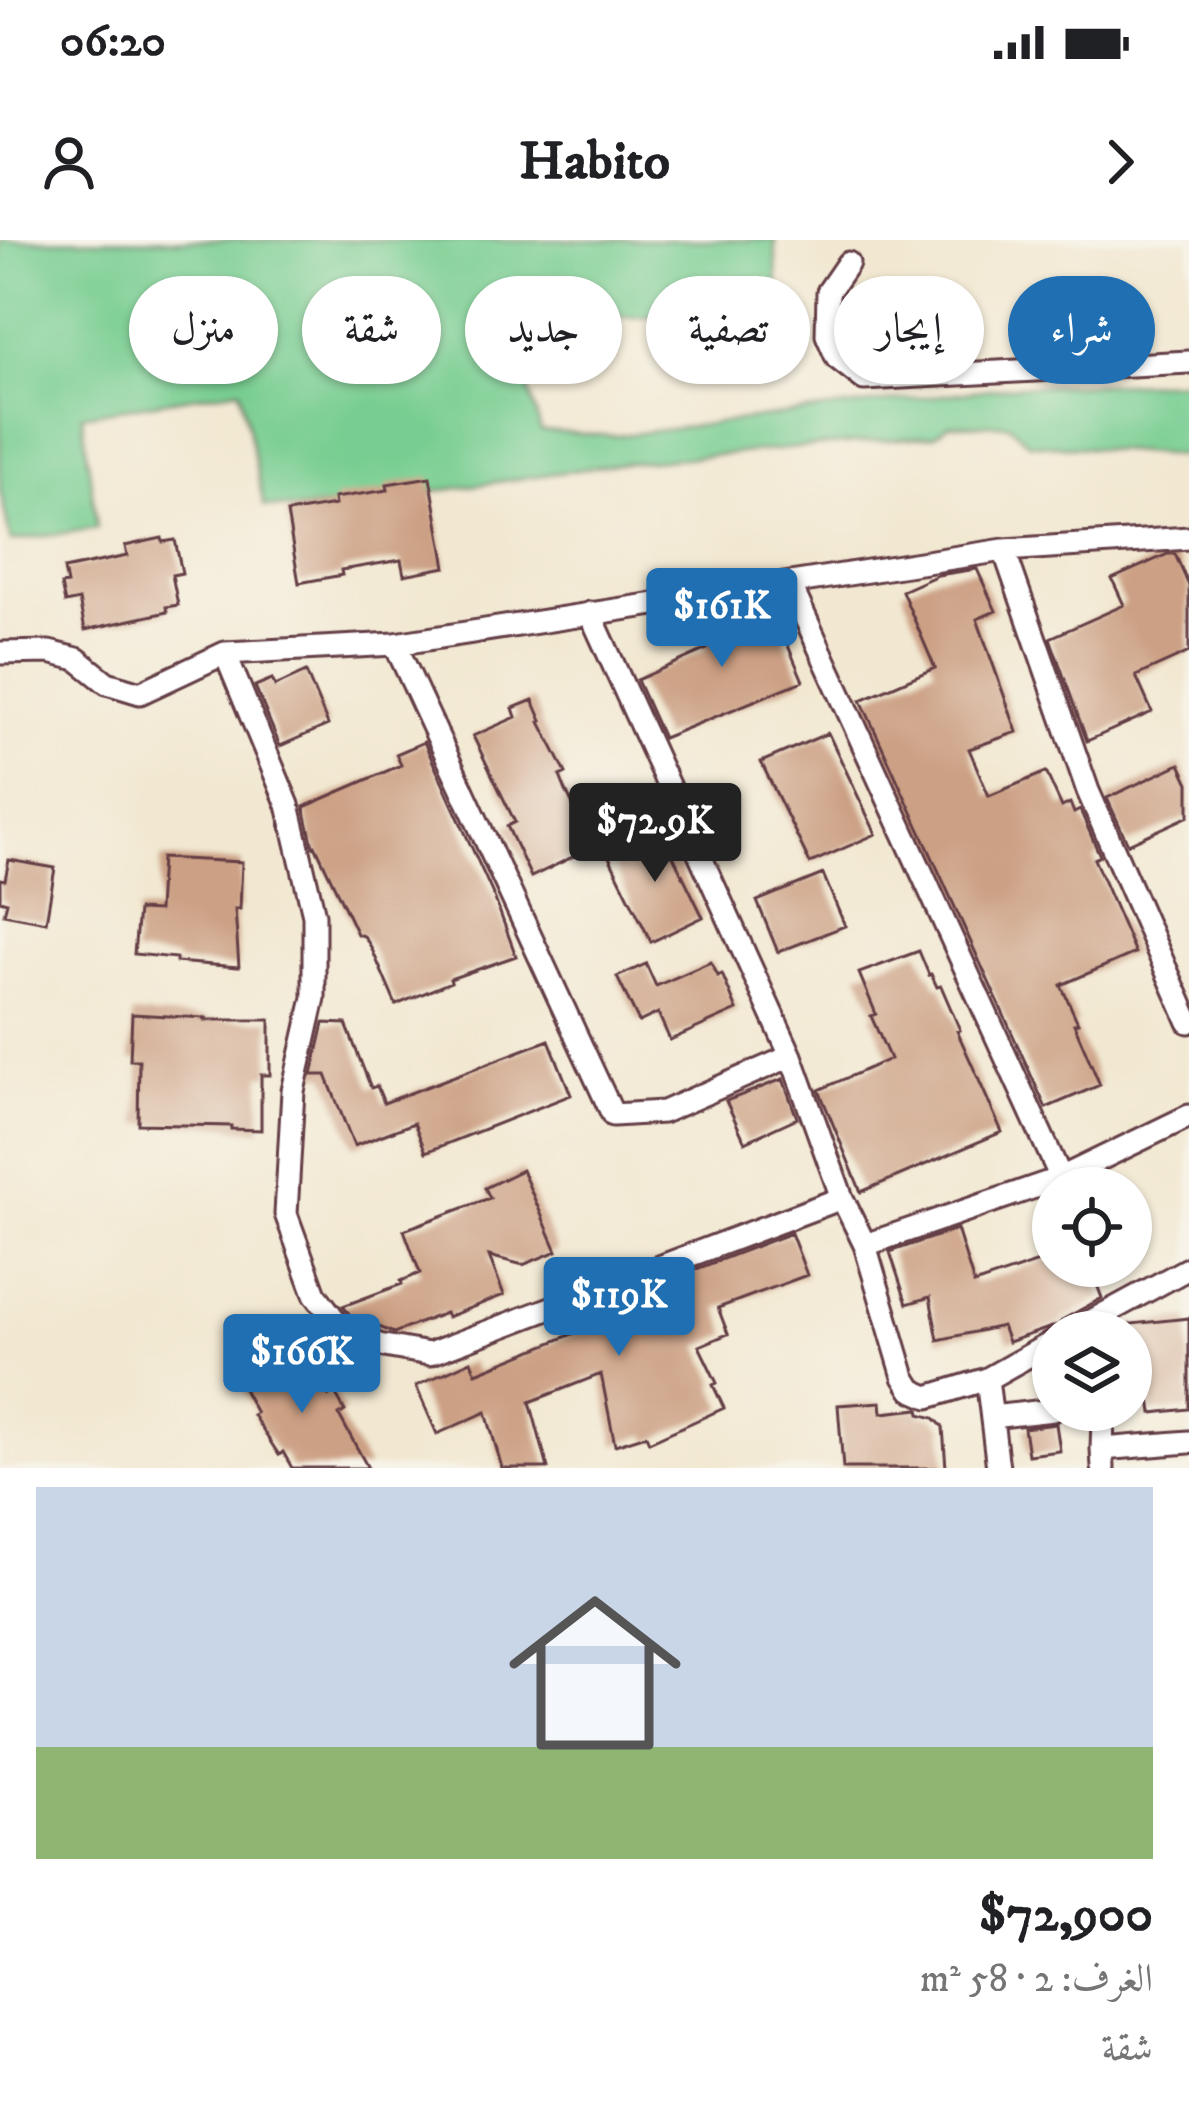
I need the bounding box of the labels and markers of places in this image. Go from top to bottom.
pin: $161K [638,568,806,670]
pin: $72.9K [557,783,753,885]
pin: $119K [535,1257,703,1359]
pin: $166K [218,1314,386,1416]

